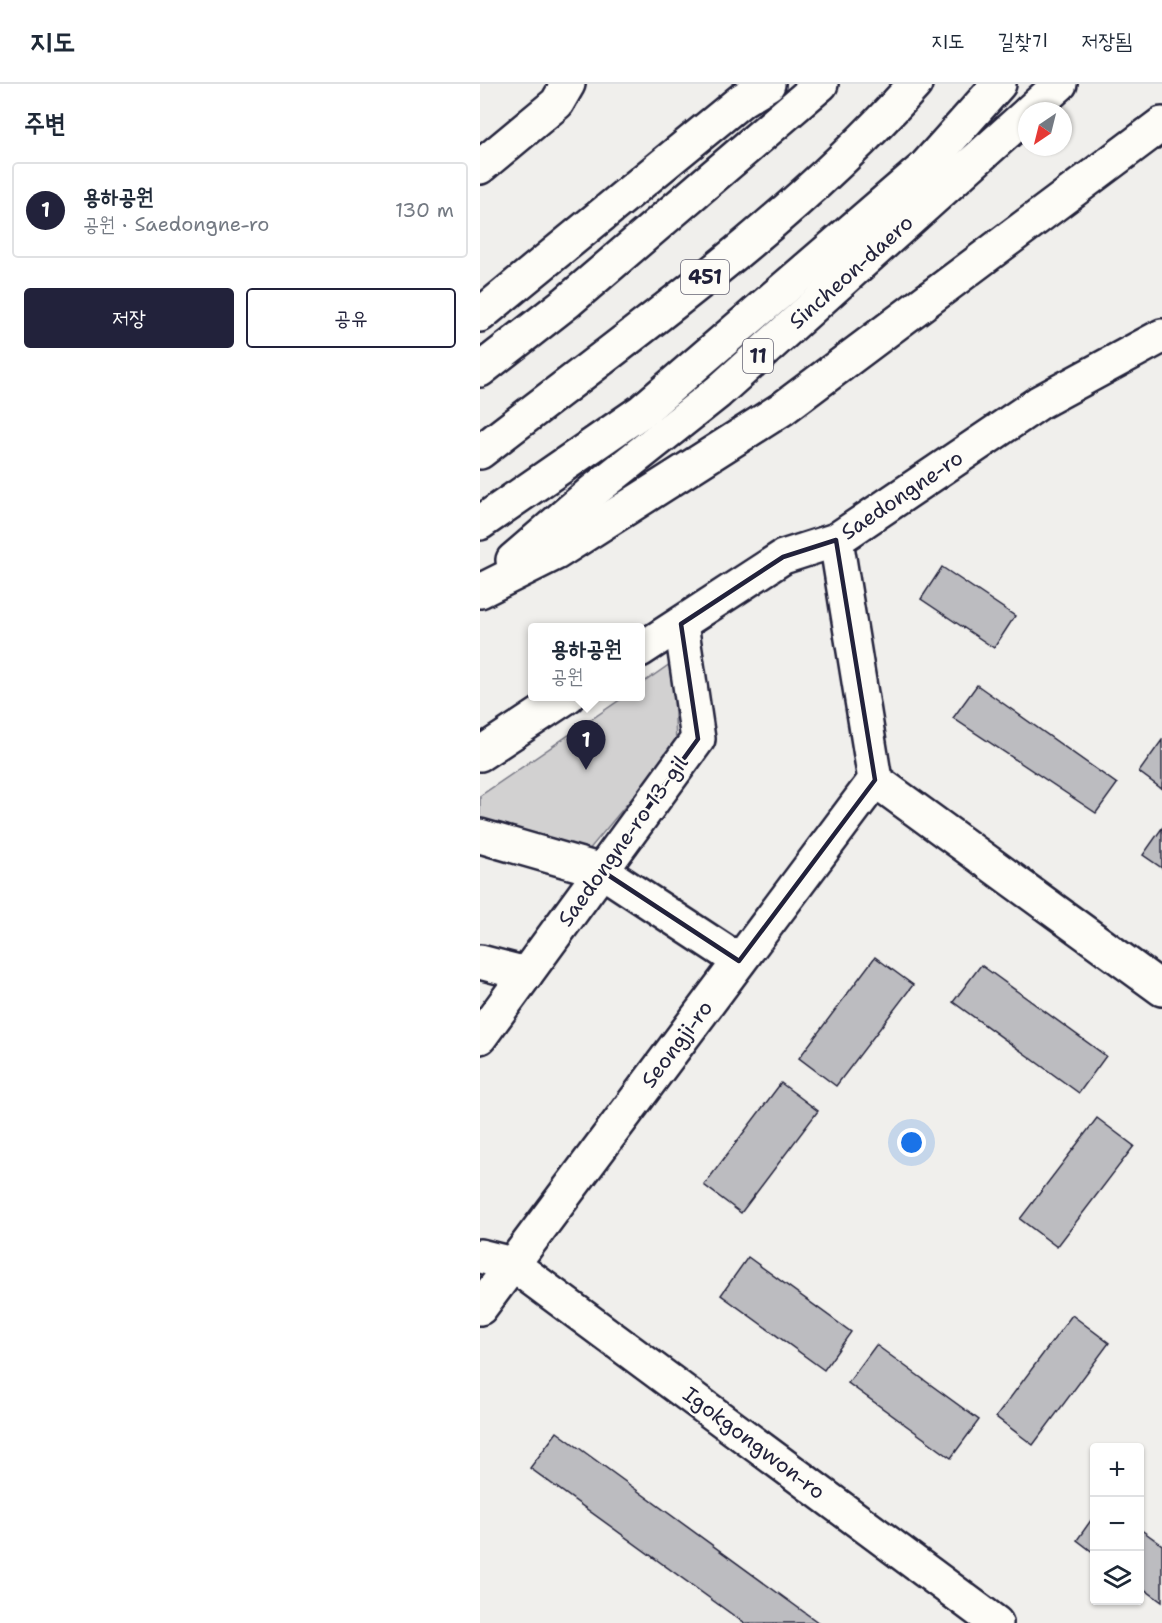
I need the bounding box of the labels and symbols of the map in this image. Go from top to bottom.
north arrow [1018,102,1072,156]
street label: Sincheon-daero [783,209,919,335]
road number: 451 [681,260,729,294]
road number: 11 [743,339,773,373]
street label: Saedongne-ro [835,444,969,546]
pin: 1 [566,720,606,770]
street label: Saedongne-ro 13-gil [552,749,695,932]
street label: Seongji-ro [635,995,719,1093]
your location [897,1128,926,1157]
street label: Igokgongwon-ro [677,1380,831,1506]

